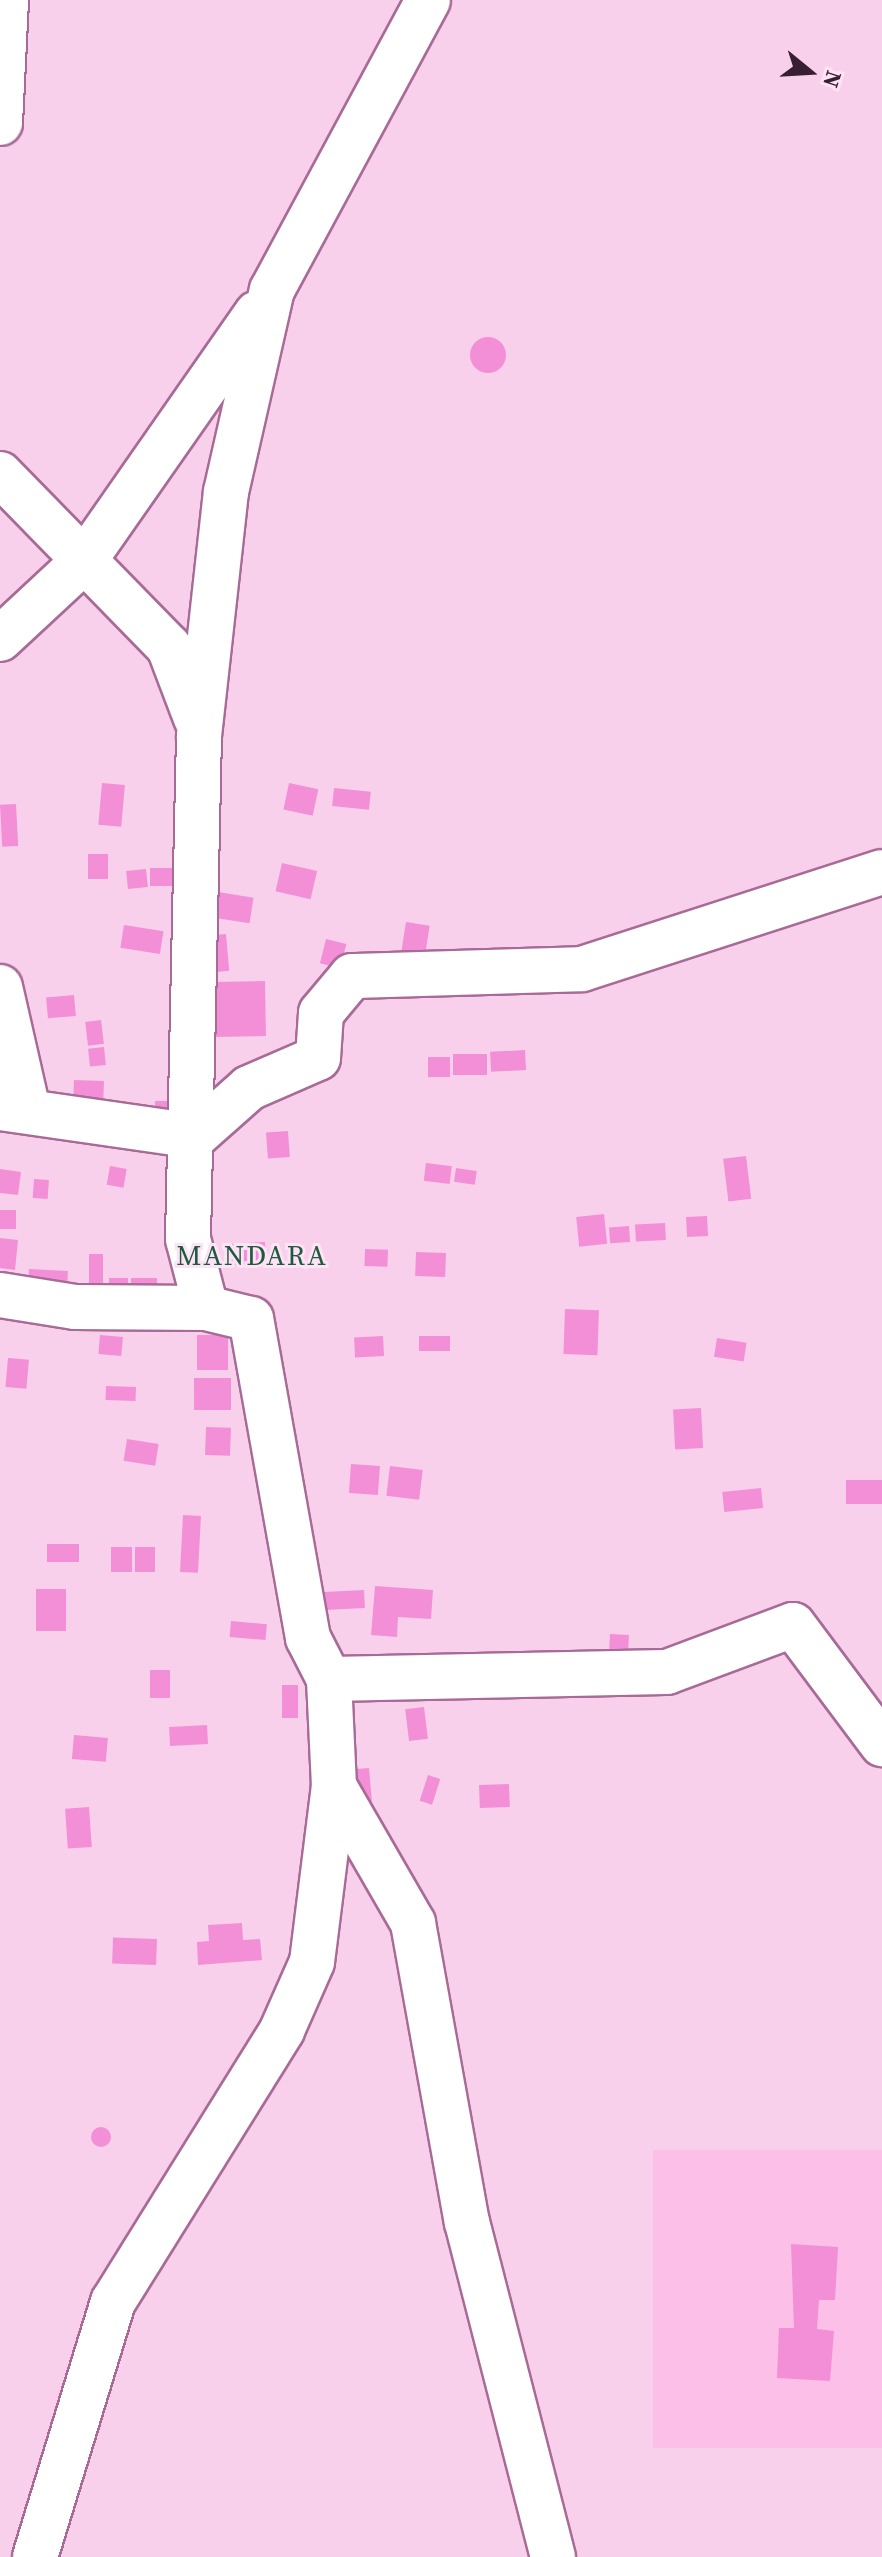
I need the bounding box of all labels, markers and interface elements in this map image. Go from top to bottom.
north arrow [770,32,850,112]
text: N [816,67,850,92]
district label: MANDARA [176,1238,328,1272]

